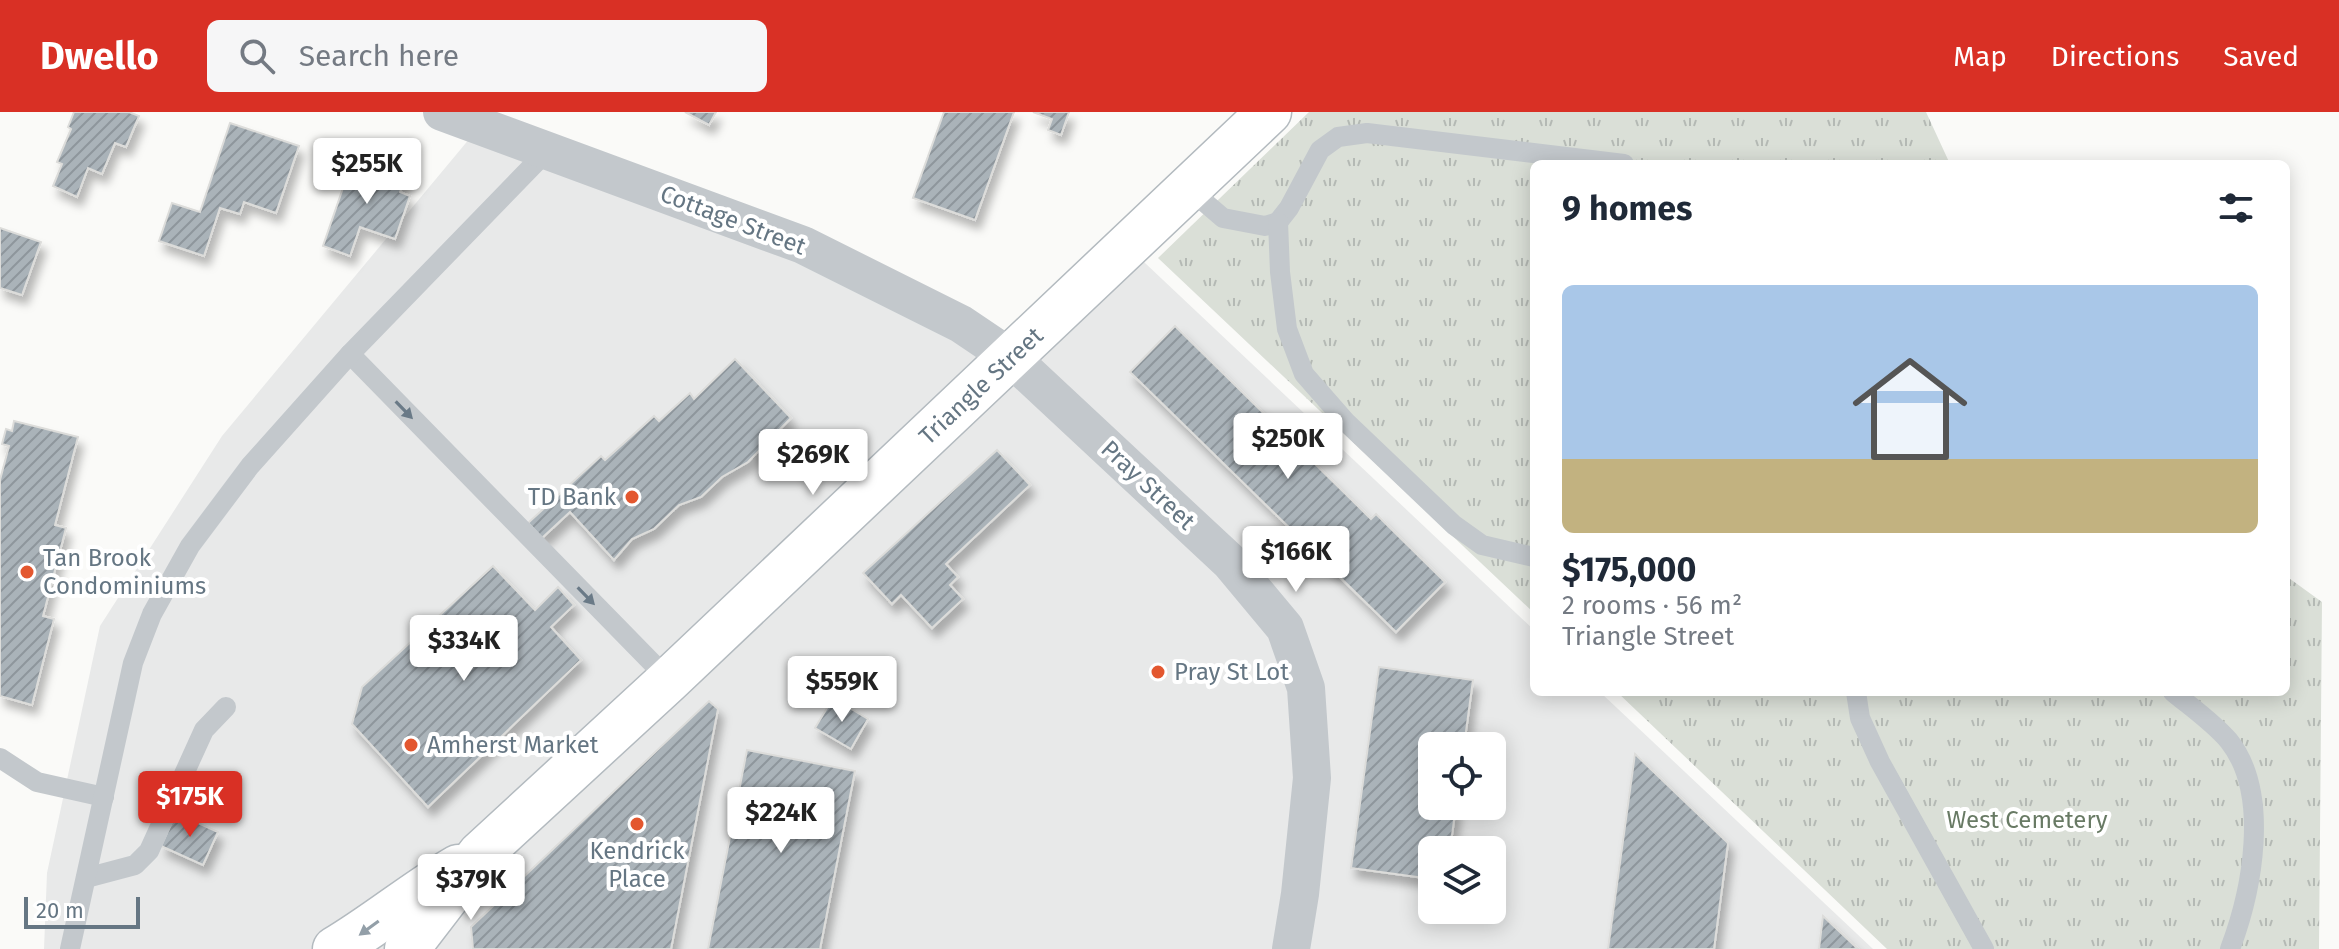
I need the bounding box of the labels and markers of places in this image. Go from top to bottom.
pin: $255K [311,138,423,206]
pin: $250K [1232,413,1344,481]
pin: $269K [757,429,869,497]
place label: TD Bank [528,483,617,511]
marker: TD Bank [623,488,641,506]
pin: $166K [1240,526,1352,594]
place label: Tan Brook Condominiums [43,544,206,600]
marker: Tan Brook Condominiums [18,563,36,581]
pin: $334K [408,615,520,683]
pin: $559K [786,656,898,724]
place label: Pray St Lot [1174,658,1289,686]
marker: Pray St Lot [1149,663,1167,681]
place label: Amherst Market [427,731,599,759]
marker: Amherst Market [402,736,420,754]
pin: $175K [134,771,246,839]
pin: $224K [725,787,837,855]
marker: Kendrick Place [628,815,646,833]
place label: Kendrick Place [589,837,685,893]
pin: $379K [415,854,527,922]

